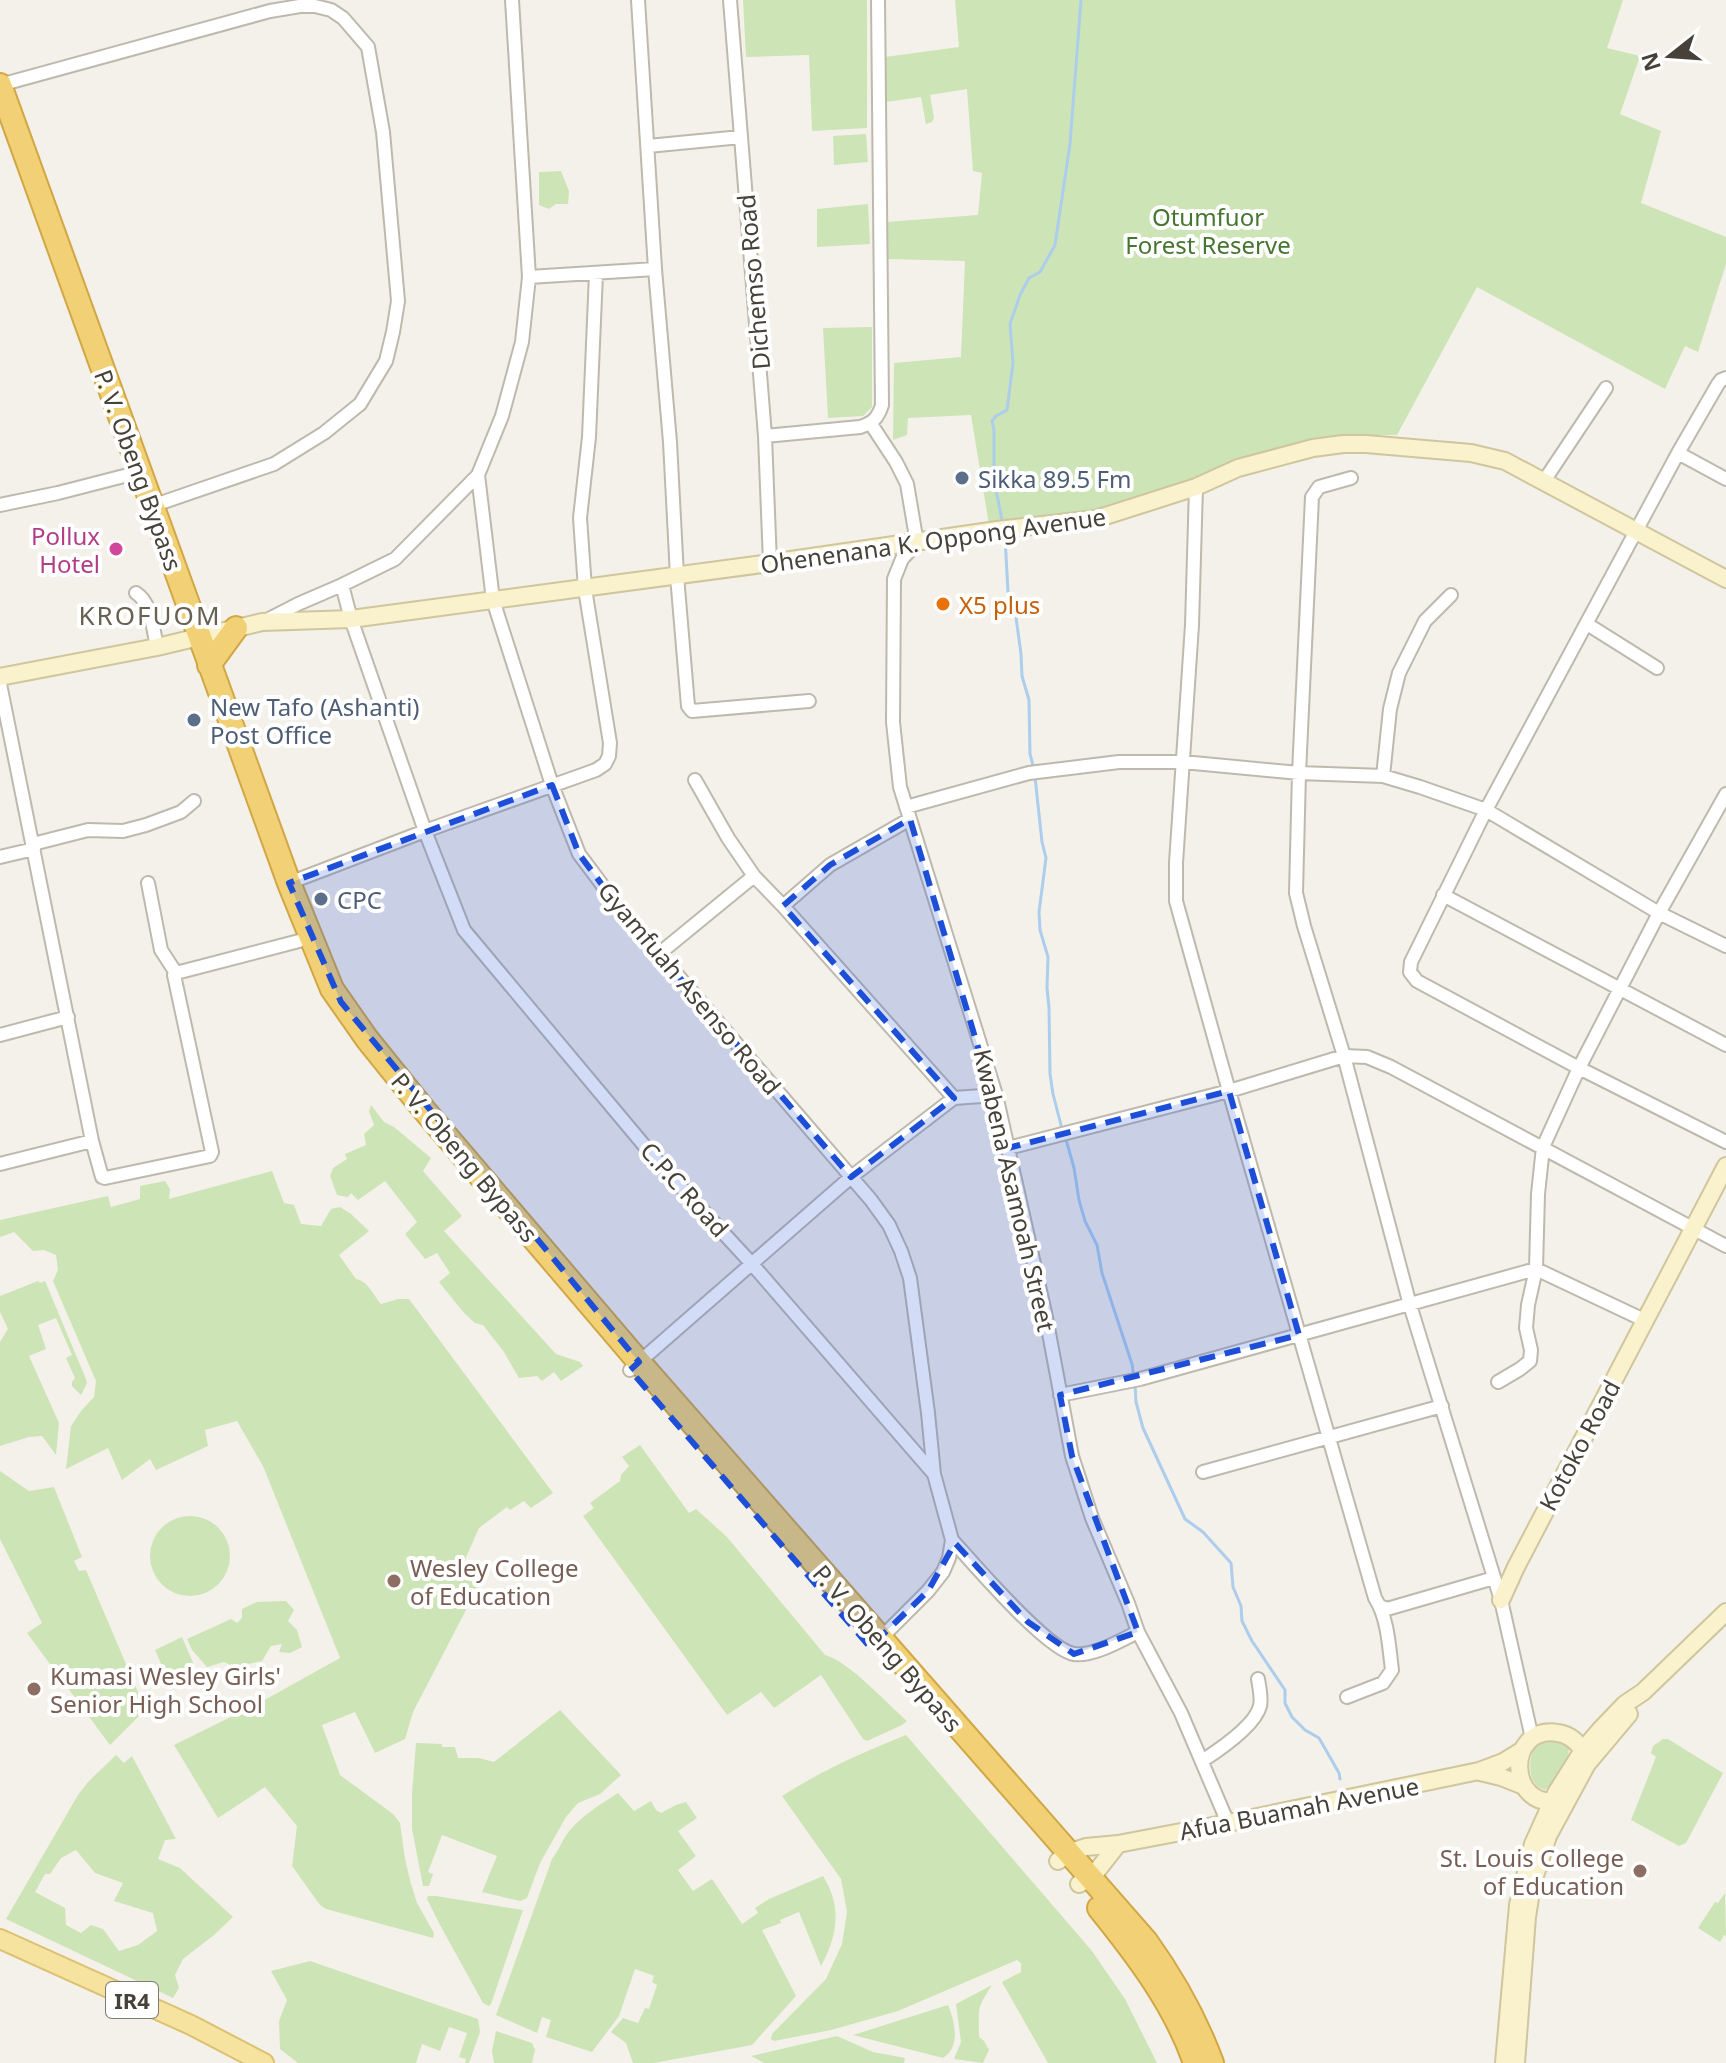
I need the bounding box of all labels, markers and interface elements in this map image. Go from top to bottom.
north arrow [1630,16,1710,96]
text: N [1633,49,1667,75]
street label: Dichemso Road [729,193,777,371]
park label: Otumfuor Forest Reserve [1125,200,1291,261]
street label: P. V. Obeng Bypass [87,365,191,575]
place label: Sikka 89.5 Fm [978,462,1131,495]
marker: Sikka 89.5 Fm [953,469,971,487]
street label: Ohenenana K. Oppong Avenue [758,499,1108,581]
place label: Pollux Hotel [31,519,100,580]
marker: Pollux Hotel [107,540,125,558]
place label: X5 plus [959,588,1040,621]
marker: X5 plus [934,595,952,613]
district label: KROFUOM [79,597,221,633]
place label: New Tafo (Ashanti) Post Office [210,690,420,751]
marker: New Tafo (Ashanti) Post Office [185,711,203,729]
street label: Gyamfuah Asenso Road [591,875,789,1101]
place label: CPC [337,883,382,916]
marker: CPC [312,890,330,908]
street label: Kwabena Asamoah Street [966,1046,1064,1335]
street label: P. V. Obeng Bypass [384,1065,546,1249]
street label: C.P.C Road [633,1134,737,1244]
street label: Kotoko Road [1531,1374,1627,1516]
place label: Wesley College of Education [410,1551,579,1612]
street label: P. V. Obeng Bypass [806,1557,970,1739]
marker: Wesley College of Education [385,1572,403,1590]
place label: Kumasi Wesley Girls' Senior High School [50,1659,281,1720]
marker: Kumasi Wesley Girls' Senior High School [25,1680,43,1698]
street label: Afua Buamah Avenue [1176,1769,1422,1847]
place label: St. Louis College of Education [1440,1841,1624,1902]
marker: St. Louis College of Education [1631,1862,1649,1880]
road number: IR4 [106,1982,158,2018]

